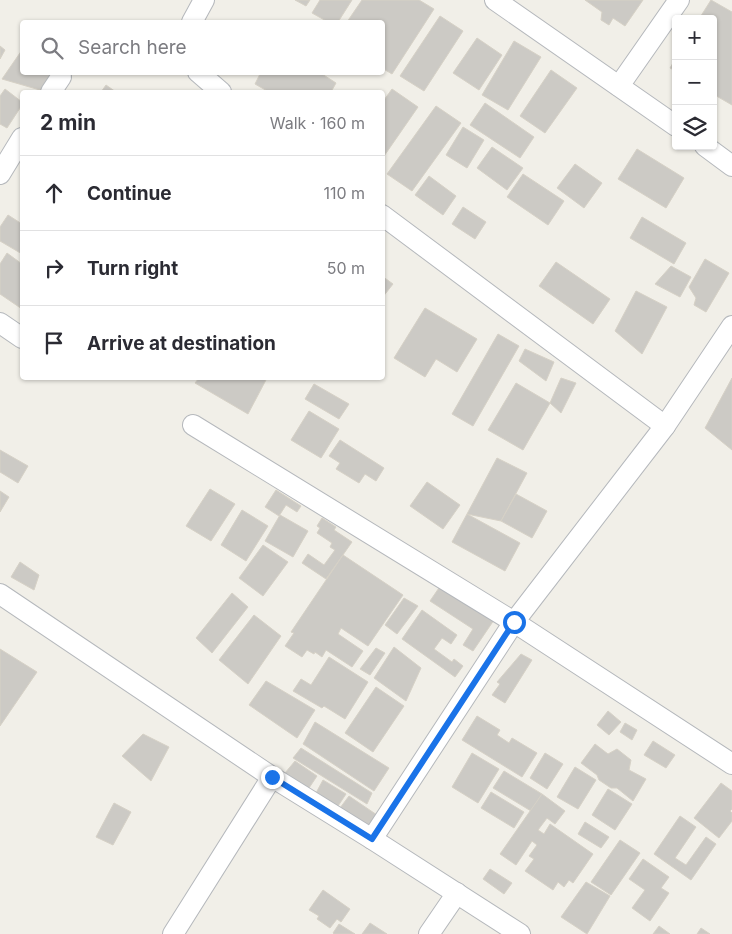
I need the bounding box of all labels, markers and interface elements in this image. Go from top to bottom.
map controls [672,15,717,150]
button: + [672,15,717,60]
search box [20,20,385,75]
icon: search [38,34,66,62]
text: Search here [78,36,187,59]
button: − [672,60,717,105]
button: layers [672,105,717,150]
text: 2 min [40,110,96,135]
text: Walk · 160 m [270,113,365,133]
icon: ahead [40,179,68,207]
text: Continue [87,182,172,205]
text: 110 m [323,183,365,203]
icon: right [40,254,68,282]
text: Turn right [87,257,178,280]
text: 50 m [327,258,365,278]
icon: arrive [40,329,68,357]
text: Arrive at destination [87,332,276,355]
route start [503,611,526,634]
route end [261,766,284,789]

